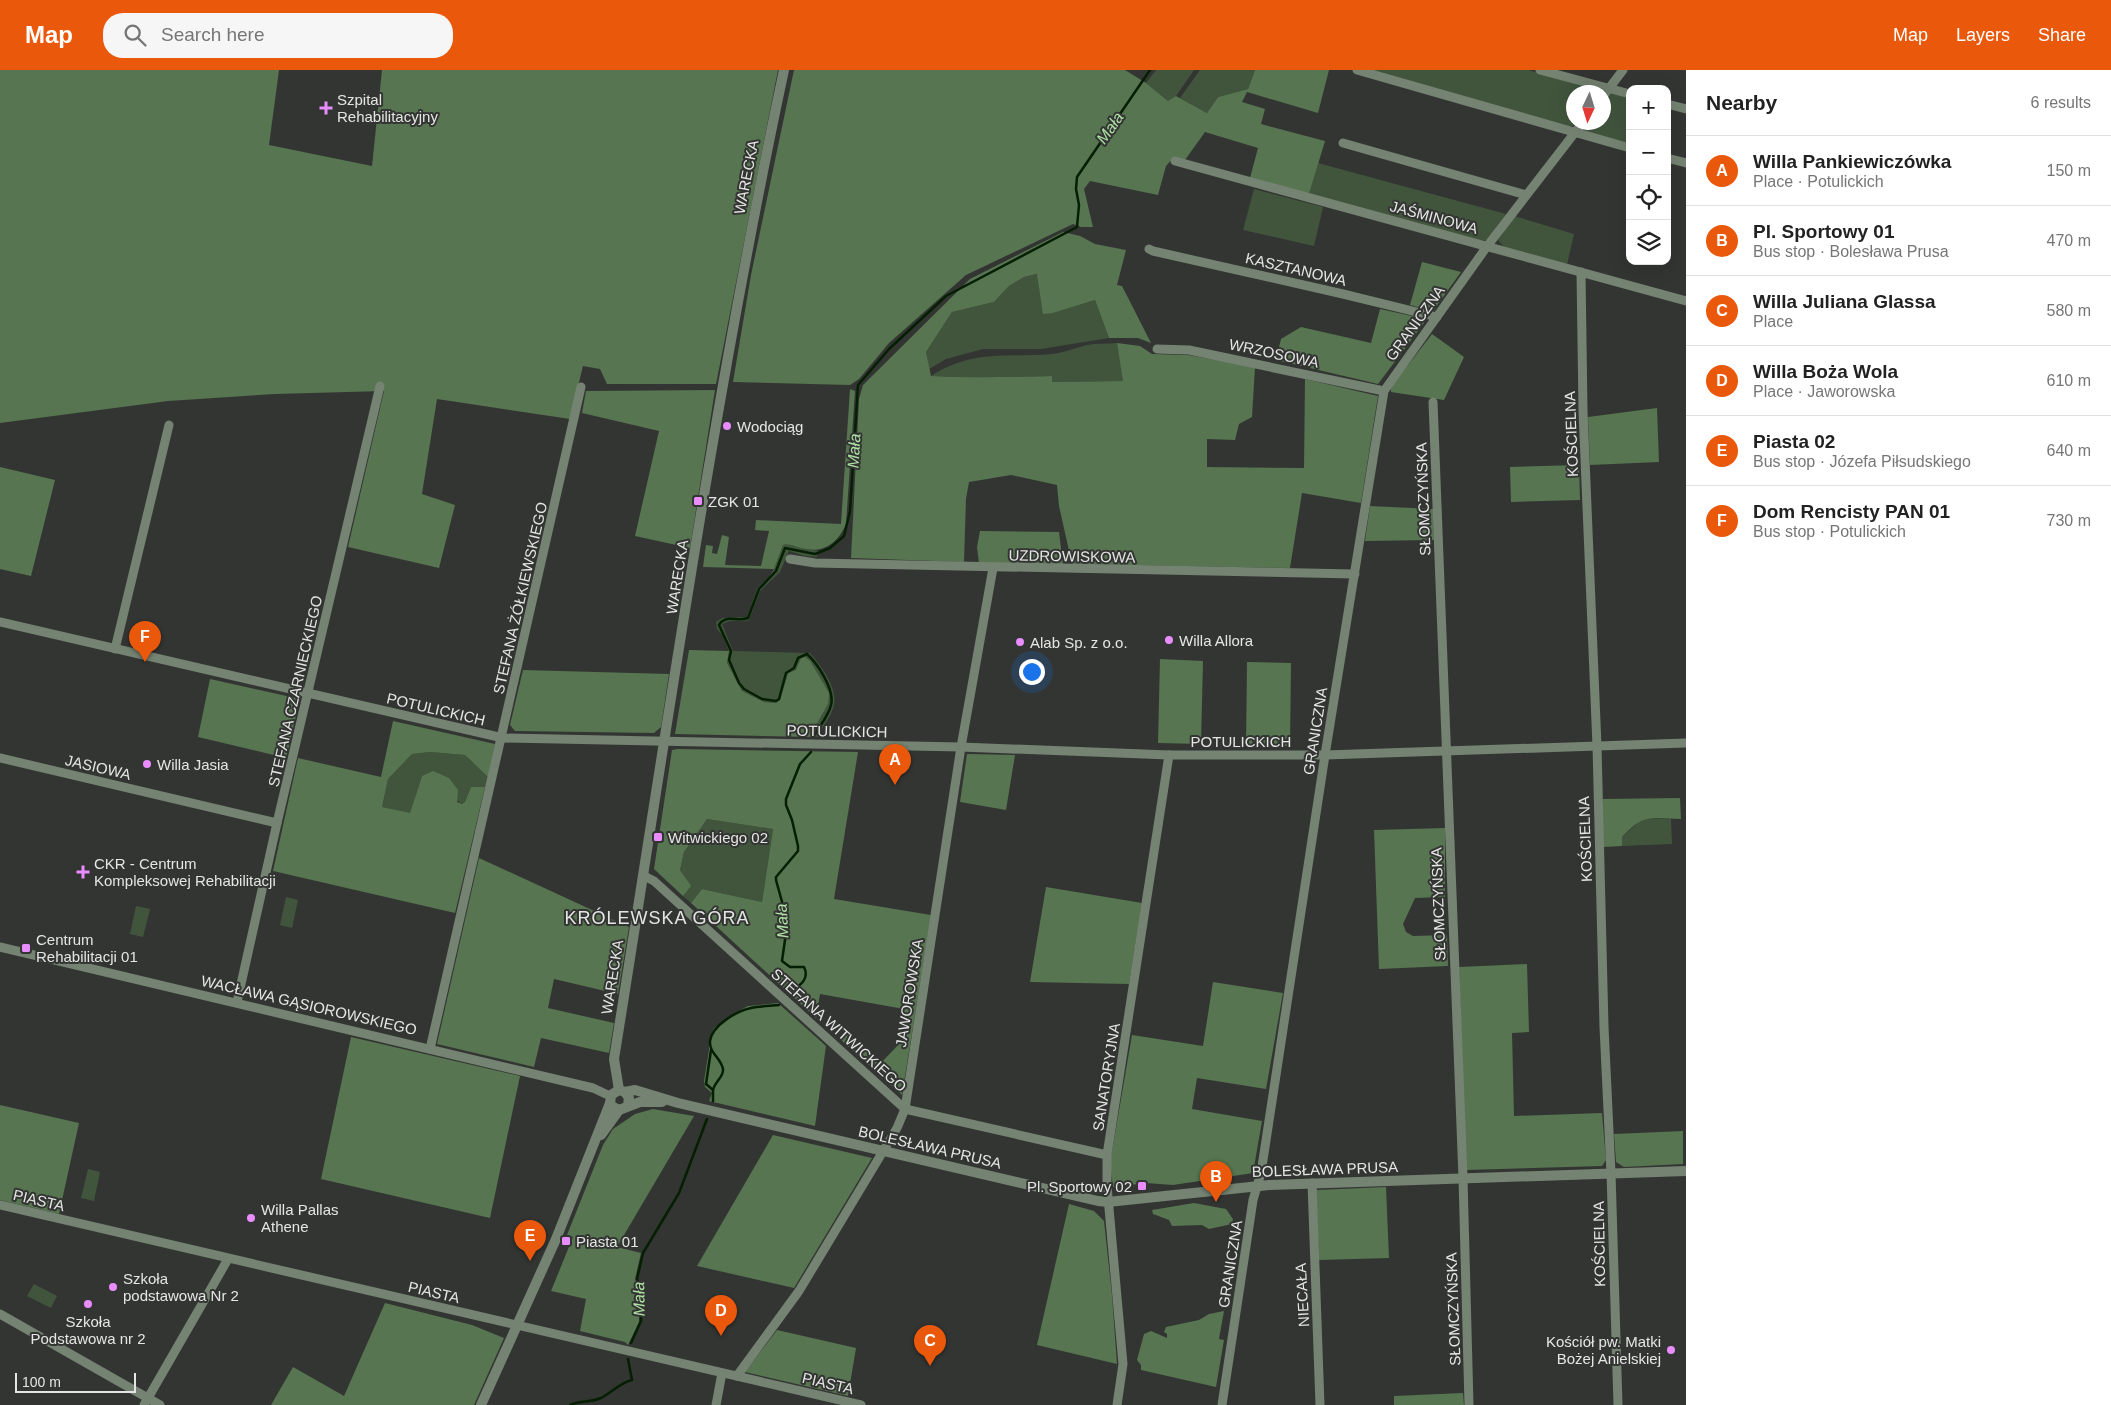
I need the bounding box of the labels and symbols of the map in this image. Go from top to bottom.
north arrow [1566,85,1611,130]
place label: Szpital Rehabilitacyjny [337,91,438,125]
marker: Szpital Rehabilitacyjny [319,101,333,115]
water label: Mała [1093,109,1127,147]
street label: WARECKA [730,138,762,216]
street label: JAŚMINOWA [1388,197,1480,237]
street label: KASZTANOWA [1244,249,1348,289]
street label: GRANICZNA [1382,282,1448,364]
street label: WRZOSOWA [1228,335,1320,371]
street label: KOŚCIELNA [1561,391,1581,477]
place label: Wodociąg [737,418,803,435]
marker: Wodociąg [721,420,733,432]
water label: Mała [845,433,863,469]
street label: SŁOMCZYŃSKA [1413,442,1433,556]
place label: ZGK 01 [708,493,760,510]
marker: ZGK 01 [692,495,704,507]
street label: STEFANA ŻÓŁKIEWSKIEGO [490,500,550,696]
street label: WARECKA [663,538,691,616]
street label: UZDROWISKOWA [1008,546,1136,566]
street label: STEFANA CZARNIECKIEGO [265,594,325,788]
pin: F [129,621,161,662]
place label: Willa Allora [1179,632,1254,649]
place label: Alab Sp. z o.o. [1030,634,1128,651]
marker: Willa Allora [1163,634,1175,646]
marker: Alab Sp. z o.o. [1014,636,1026,648]
your location [1019,659,1045,685]
street label: GRANICZNA [1300,686,1330,776]
street label: POTULICKICH [385,689,487,729]
street label: POTULICKICH [786,722,888,740]
street label: POTULICKICH [1191,733,1291,750]
pin: A [879,744,911,785]
street label: JASIOWA [63,751,133,783]
place label: Willa Jasia [157,756,229,773]
marker: Willa Jasia [141,758,153,770]
street label: KOŚCIELNA [1575,796,1595,882]
place label: Witwickiego 02 [668,829,768,846]
marker: Witwickiego 02 [652,831,664,843]
street label: SŁOMCZYŃSKA [1428,847,1448,961]
place label: CKR - Centrum Kompleksowej Rehabilitacji [94,855,276,889]
marker: CKR - Centrum Kompleksowej Rehabilitacji [76,865,90,879]
water label: Mała [773,903,791,939]
district label: KRÓLEWSKA GÓRA [564,907,750,928]
place label: Centrum Rehabilitacji 01 [36,931,138,965]
street label: WARECKA [598,938,626,1016]
street label: JAWOROWSKA [892,938,926,1048]
marker: Centrum Rehabilitacji 01 [20,942,32,954]
street label: STEFANA WITWICKIEGO [768,965,910,1095]
street label: WACŁAWA GĄSIOROWSKIEGO [199,972,419,1038]
street label: SANATORYJNA [1089,1022,1123,1132]
street label: BOLESŁAWA PRUSA [857,1122,1003,1172]
street label: BOLESŁAWA PRUSA [1252,1158,1398,1180]
pin: B [1200,1161,1232,1202]
place label: Pl. Sportowy 02 [1027,1178,1132,1195]
marker: Pl. Sportowy 02 [1136,1180,1148,1192]
street label: PIASTA [12,1186,66,1214]
place label: Willa Pallas Athene [261,1201,339,1235]
street label: KOŚCIELNA [1590,1201,1608,1287]
marker: Willa Pallas Athene [245,1212,257,1224]
street label: GRANICZNA [1215,1219,1245,1309]
pin: E [514,1220,546,1261]
place label: Piasta 01 [576,1233,639,1250]
marker: Piasta 01 [560,1235,572,1247]
street label: SŁOMCZYŃSKA [1443,1252,1463,1366]
street label: NIECAŁA [1292,1262,1312,1328]
place label: Szkoła podstawowa Nr 2 [123,1270,239,1304]
street label: PIASTA [407,1278,461,1306]
marker: Szkoła podstawowa Nr 2 [107,1281,119,1293]
water label: Mała [630,1281,648,1316]
pin: D [705,1295,737,1336]
marker: Szkoła Podstawowa nr 2 [82,1298,94,1310]
place label: Szkoła Podstawowa nr 2 [30,1313,146,1347]
pin: C [914,1325,946,1366]
place label: Kościół pw. Matki Bożej Anielskiej [1546,1333,1661,1367]
marker: Kościół pw. Matki Bożej Anielskiej [1665,1344,1677,1356]
street label: PIASTA [801,1369,855,1397]
scale bar [15,1370,136,1393]

